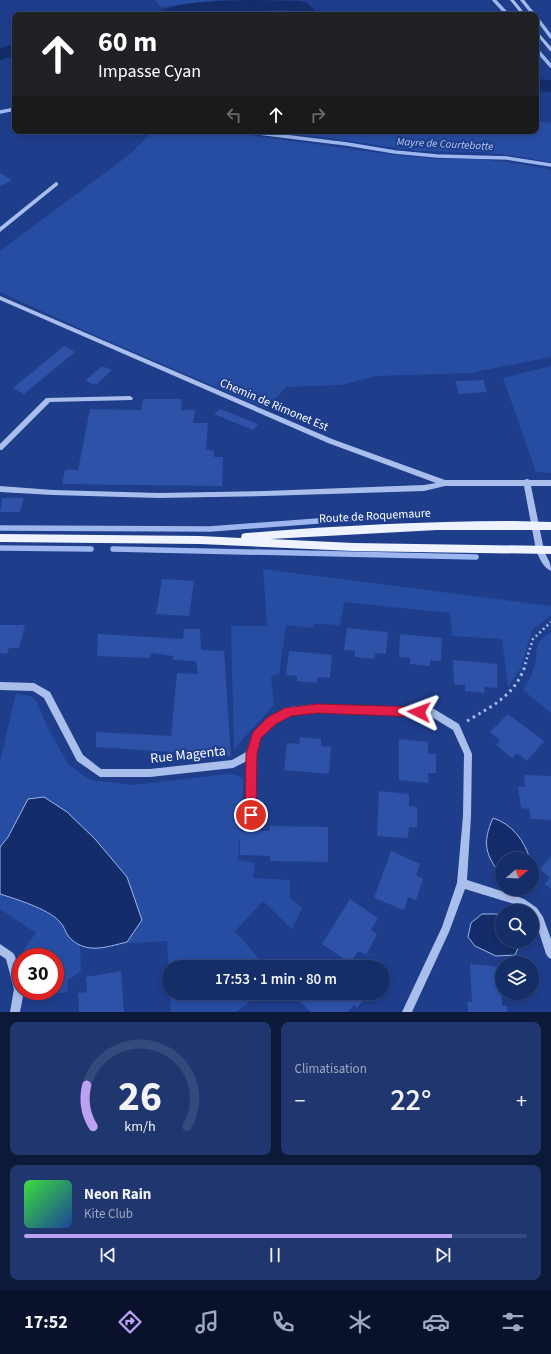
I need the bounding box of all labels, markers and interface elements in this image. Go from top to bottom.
text: 60 m [98,22,157,62]
icon: ahead [32,28,84,80]
text: Impasse Cyan [98,59,201,84]
icon: left [223,104,245,126]
icon: ahead [265,104,287,126]
icon: right [307,104,329,126]
water label: Mayre de Courtebotte [396,134,494,154]
street label: Chemin de Rimonet Est [217,374,331,436]
street label: Route de Roquemaure [319,505,431,527]
position arrow [398,691,440,733]
street label: Rue Magenta [149,741,227,769]
pin [234,798,268,832]
icon: arrive [240,804,262,826]
north arrow [495,852,539,896]
map controls [495,852,539,1000]
button: search [495,904,539,948]
speed limit sign: 30 [12,948,64,1000]
button: layers [495,956,539,1000]
text: 17:53 · 1 min · 80 m [215,969,337,990]
text: Climatisation [295,1060,367,1078]
text: 26 [118,1066,162,1126]
text: 22° [390,1079,431,1122]
text: − [295,1085,305,1117]
text: + [516,1085,527,1117]
text: km/h [124,1115,156,1136]
text: Neon Rain [84,1184,151,1205]
text: Kite Club [84,1205,133,1223]
icon: previous [97,1244,119,1266]
icon: pause [264,1244,286,1266]
icon: next [432,1244,454,1266]
icon: directions [116,1308,144,1336]
icon: music [193,1308,221,1336]
icon: phone [269,1308,297,1336]
icon: climate [346,1308,374,1336]
icon: car [422,1308,450,1336]
icon: filters [499,1308,527,1336]
text: 17:52 [24,1310,68,1335]

